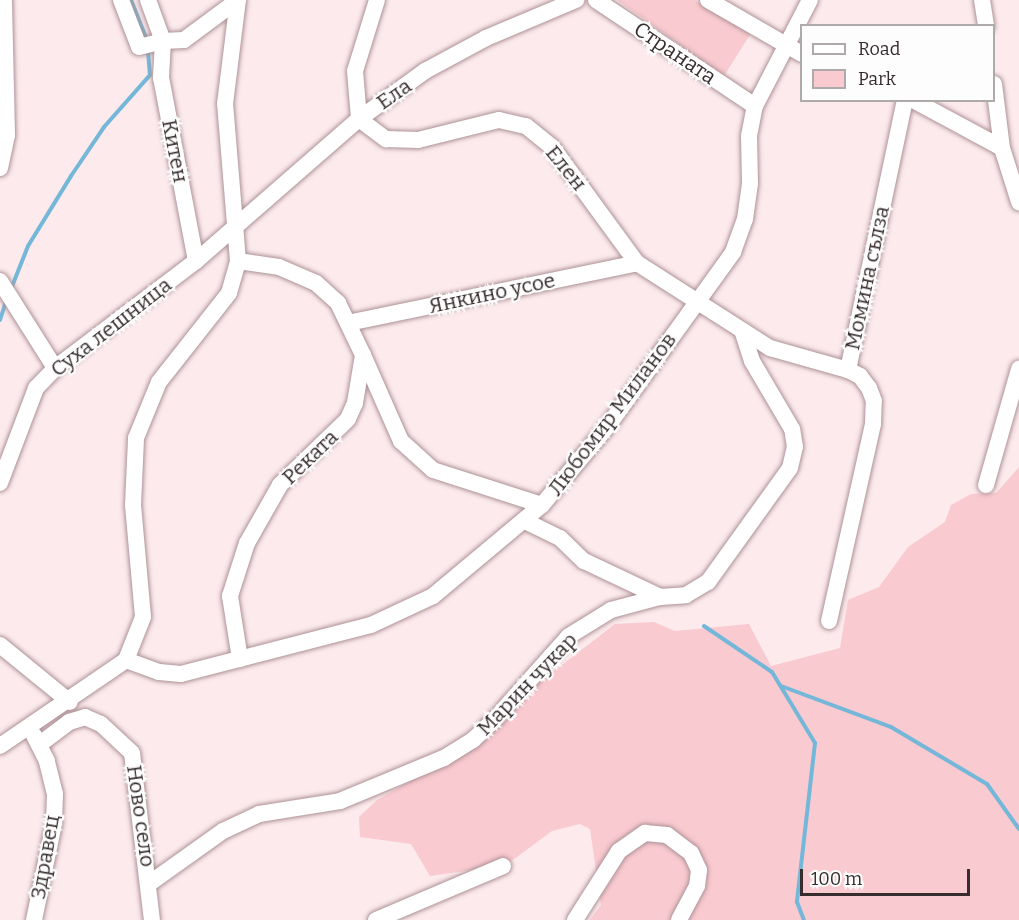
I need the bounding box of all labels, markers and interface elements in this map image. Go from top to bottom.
street label: Страната [629,16,721,90]
legend [800,24,995,102]
text: Road [858,38,900,60]
text: Park [858,68,896,90]
street label: Ела [372,73,416,115]
street label: Китен [157,117,193,185]
street label: Елен [540,140,592,196]
street label: Момина сълза [839,204,895,352]
street label: Янкино усое [427,267,557,319]
street label: Суха лешница [46,272,176,382]
street label: Любомир Миланов [543,328,681,500]
street label: Реката [277,424,343,490]
street label: Марин чукар [472,627,582,741]
street label: Ново село [121,763,161,869]
street label: Здравец [25,813,65,901]
scale bar [803,857,972,895]
text: 100 m [811,868,862,890]

